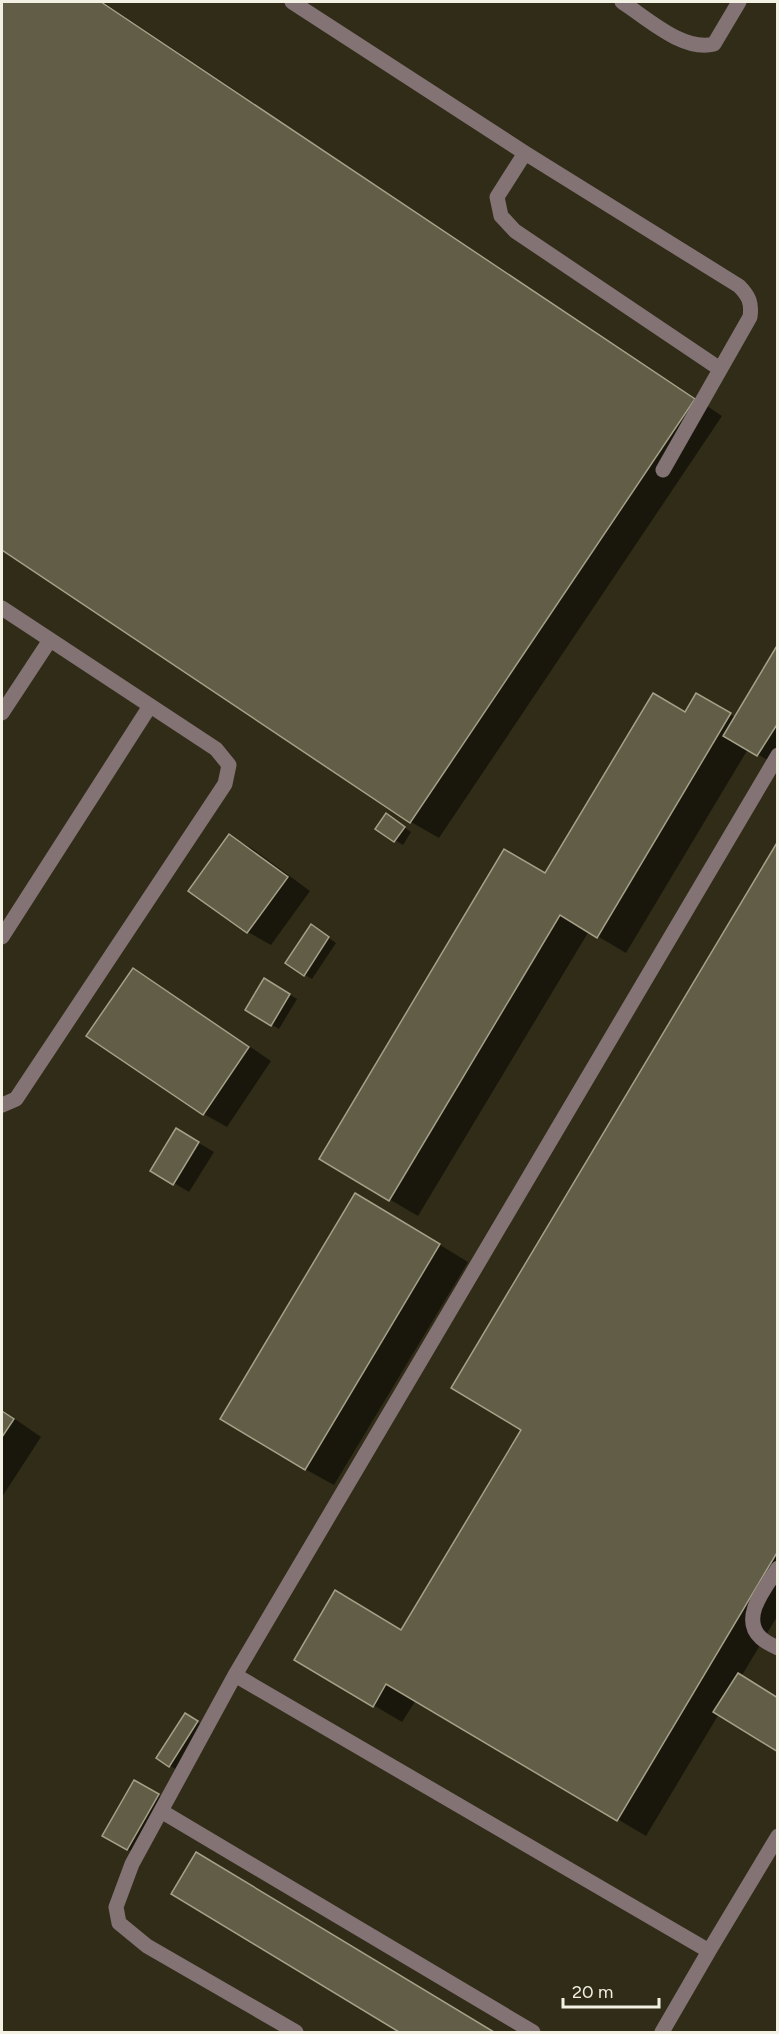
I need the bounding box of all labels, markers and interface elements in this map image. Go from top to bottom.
scale bar [563,1971,659,2009]
text: 20 m [572,1981,613,2003]

